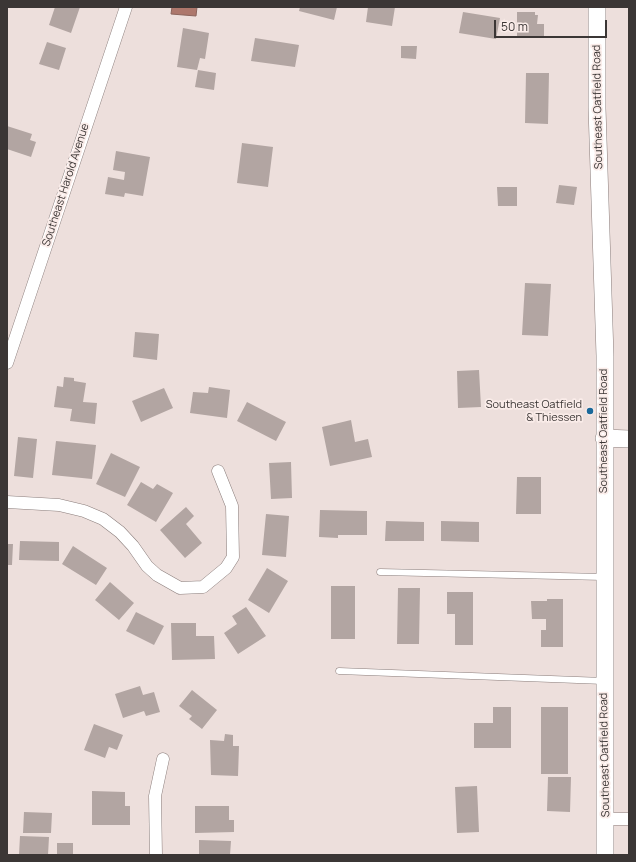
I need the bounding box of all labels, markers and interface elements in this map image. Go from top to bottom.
scale bar [496,12,609,38]
text: 50 m [501,18,528,35]
street label: Southeast Oatfield Road [590,45,606,169]
street label: Southeast Harold Avenue [40,122,92,248]
street label: Southeast Oatfield Road [597,369,611,493]
place label: Southeast Oatfield & Thiessen [486,398,582,424]
marker: Southeast Oatfield & Thiessen [585,406,595,416]
street label: Southeast Oatfield Road [597,693,613,817]

